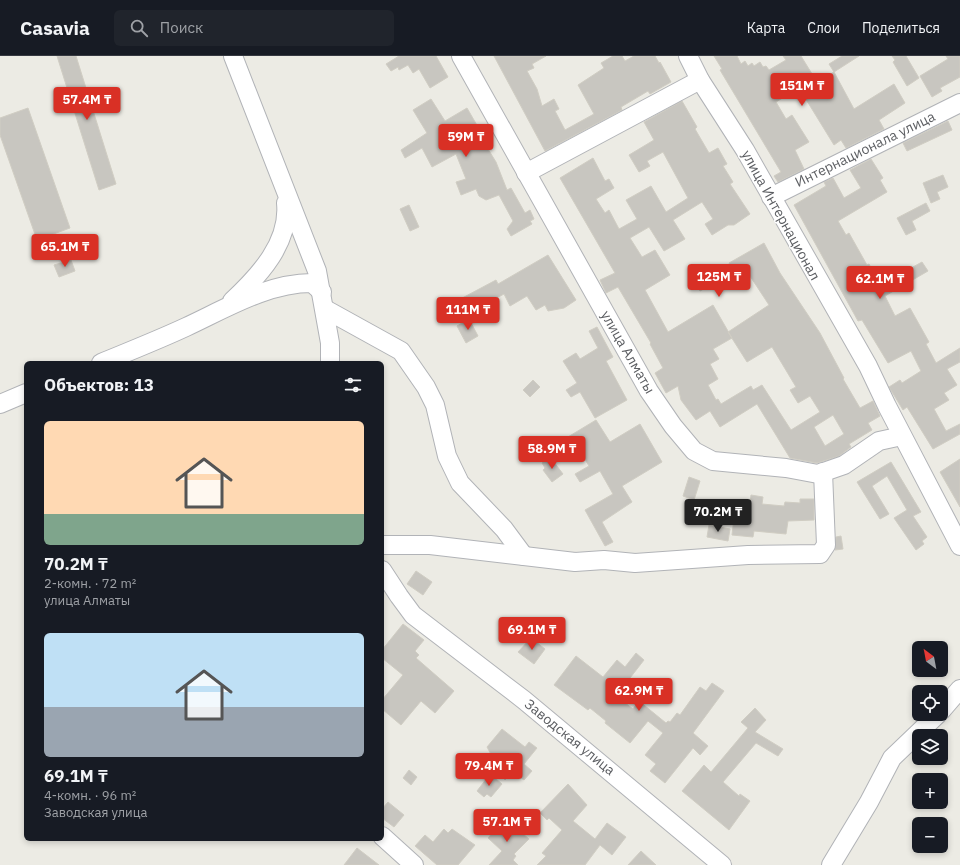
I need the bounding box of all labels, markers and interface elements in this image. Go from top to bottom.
search box [114,10,394,46]
text: Casavia [20,16,90,40]
icon: search [128,17,150,39]
text: Поиск [160,18,203,37]
text: Карта [747,19,785,37]
text: Слои [807,19,840,37]
text: Поделиться [862,19,940,37]
pin: 151M ₸ [769,73,835,107]
text: 151M ₸ [780,77,824,94]
pin: 57.4M ₸ [50,87,124,121]
text: 57.4M ₸ [63,91,112,108]
street label: Интернационала улица [792,107,939,191]
pin: 59M ₸ [438,124,494,158]
text: 59M ₸ [447,128,485,145]
street label: улица Интернационал [738,147,824,283]
pin: 65.1M ₸ [28,234,102,268]
text: 65.1M ₸ [41,238,90,255]
pin: 125M ₸ [686,264,752,298]
pin: 62.1M ₸ [843,266,917,300]
text: 125M ₸ [697,268,741,285]
text: 62.1M ₸ [856,270,905,287]
pin: 111M ₸ [435,297,501,331]
text: 111M ₸ [446,301,490,318]
street label: улица Алматы [597,307,659,397]
text: Объектов: 13 [44,374,154,396]
icon: filters [342,374,364,396]
pin: 58.9M ₸ [515,436,589,470]
text: 58.9M ₸ [528,440,577,457]
icon: home [168,447,240,519]
pin: 70.2M ₸ [681,499,755,533]
text: 70.2M ₸ [694,503,743,520]
text: 70.2M ₸ [44,553,108,575]
text: 2-комн. · 72 m² [44,575,136,592]
text: улица Алматы [44,592,130,609]
pin: 69.1M ₸ [495,617,569,651]
text: 69.1M ₸ [508,621,557,638]
north arrow [912,641,948,677]
map controls [912,641,948,853]
icon: home [168,659,240,731]
pin: 62.9M ₸ [602,678,676,712]
text: 62.9M ₸ [615,682,664,699]
button: locate [912,685,948,721]
street label: Заводская улица [521,695,619,779]
button: layers [912,729,948,765]
pin: 79.4M ₸ [452,753,526,787]
text: 79.4M ₸ [465,757,514,774]
text: 69.1M ₸ [44,765,108,787]
button: + [912,773,948,809]
text: 4-комн. · 96 m² [44,787,136,804]
text: Заводская улица [44,804,147,821]
pin: 57.1M ₸ [470,809,544,843]
text: 57.1M ₸ [483,813,532,830]
button: − [912,817,948,853]

